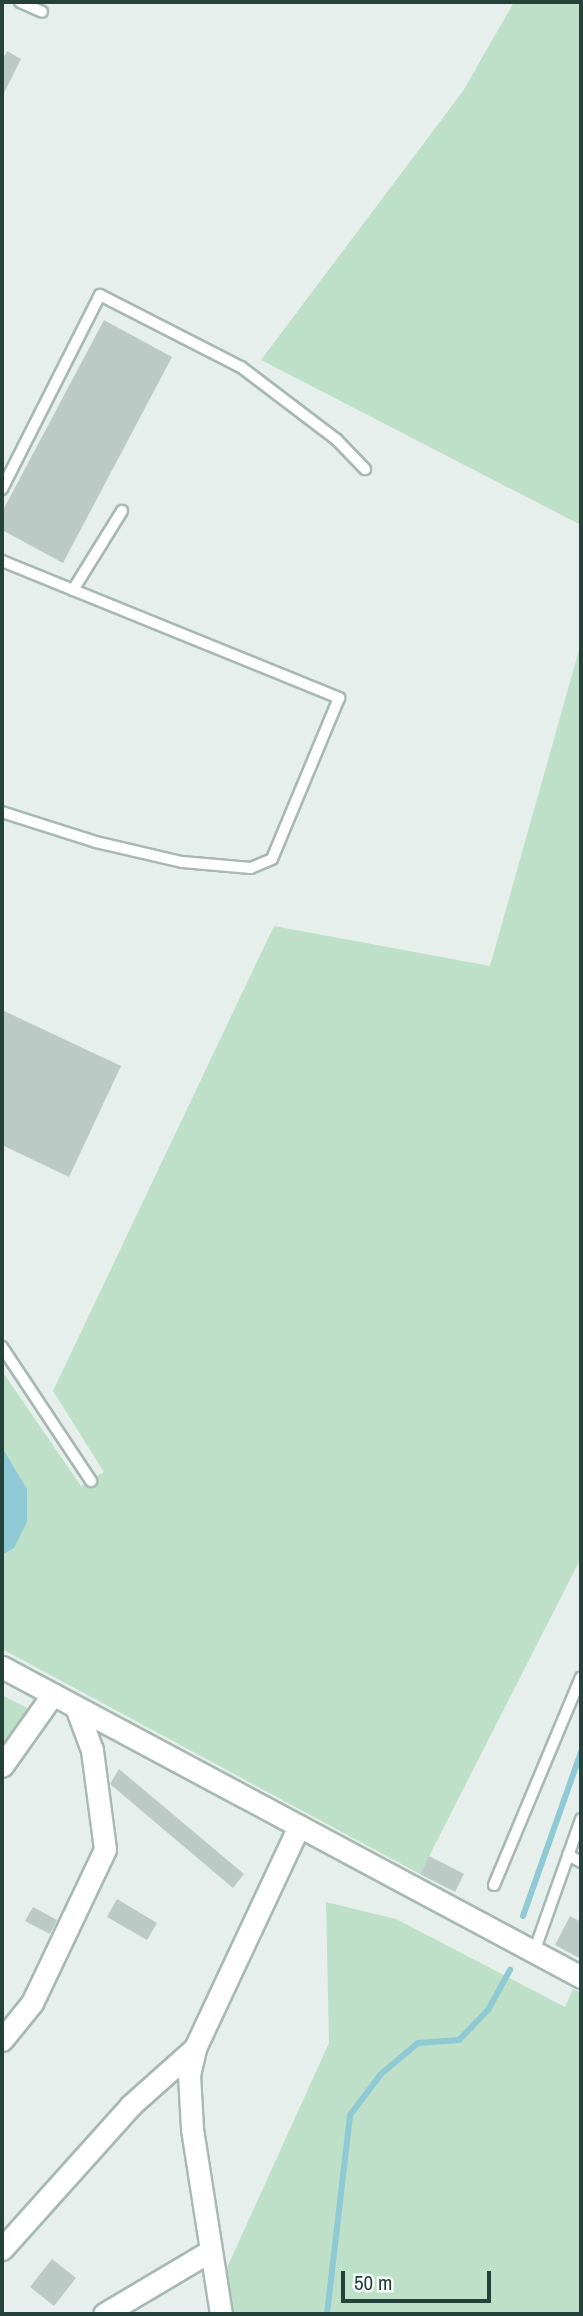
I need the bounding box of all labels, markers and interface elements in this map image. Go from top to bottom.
scale bar [345,2256,496,2300]
text: 50 m [354,2268,392,2297]

